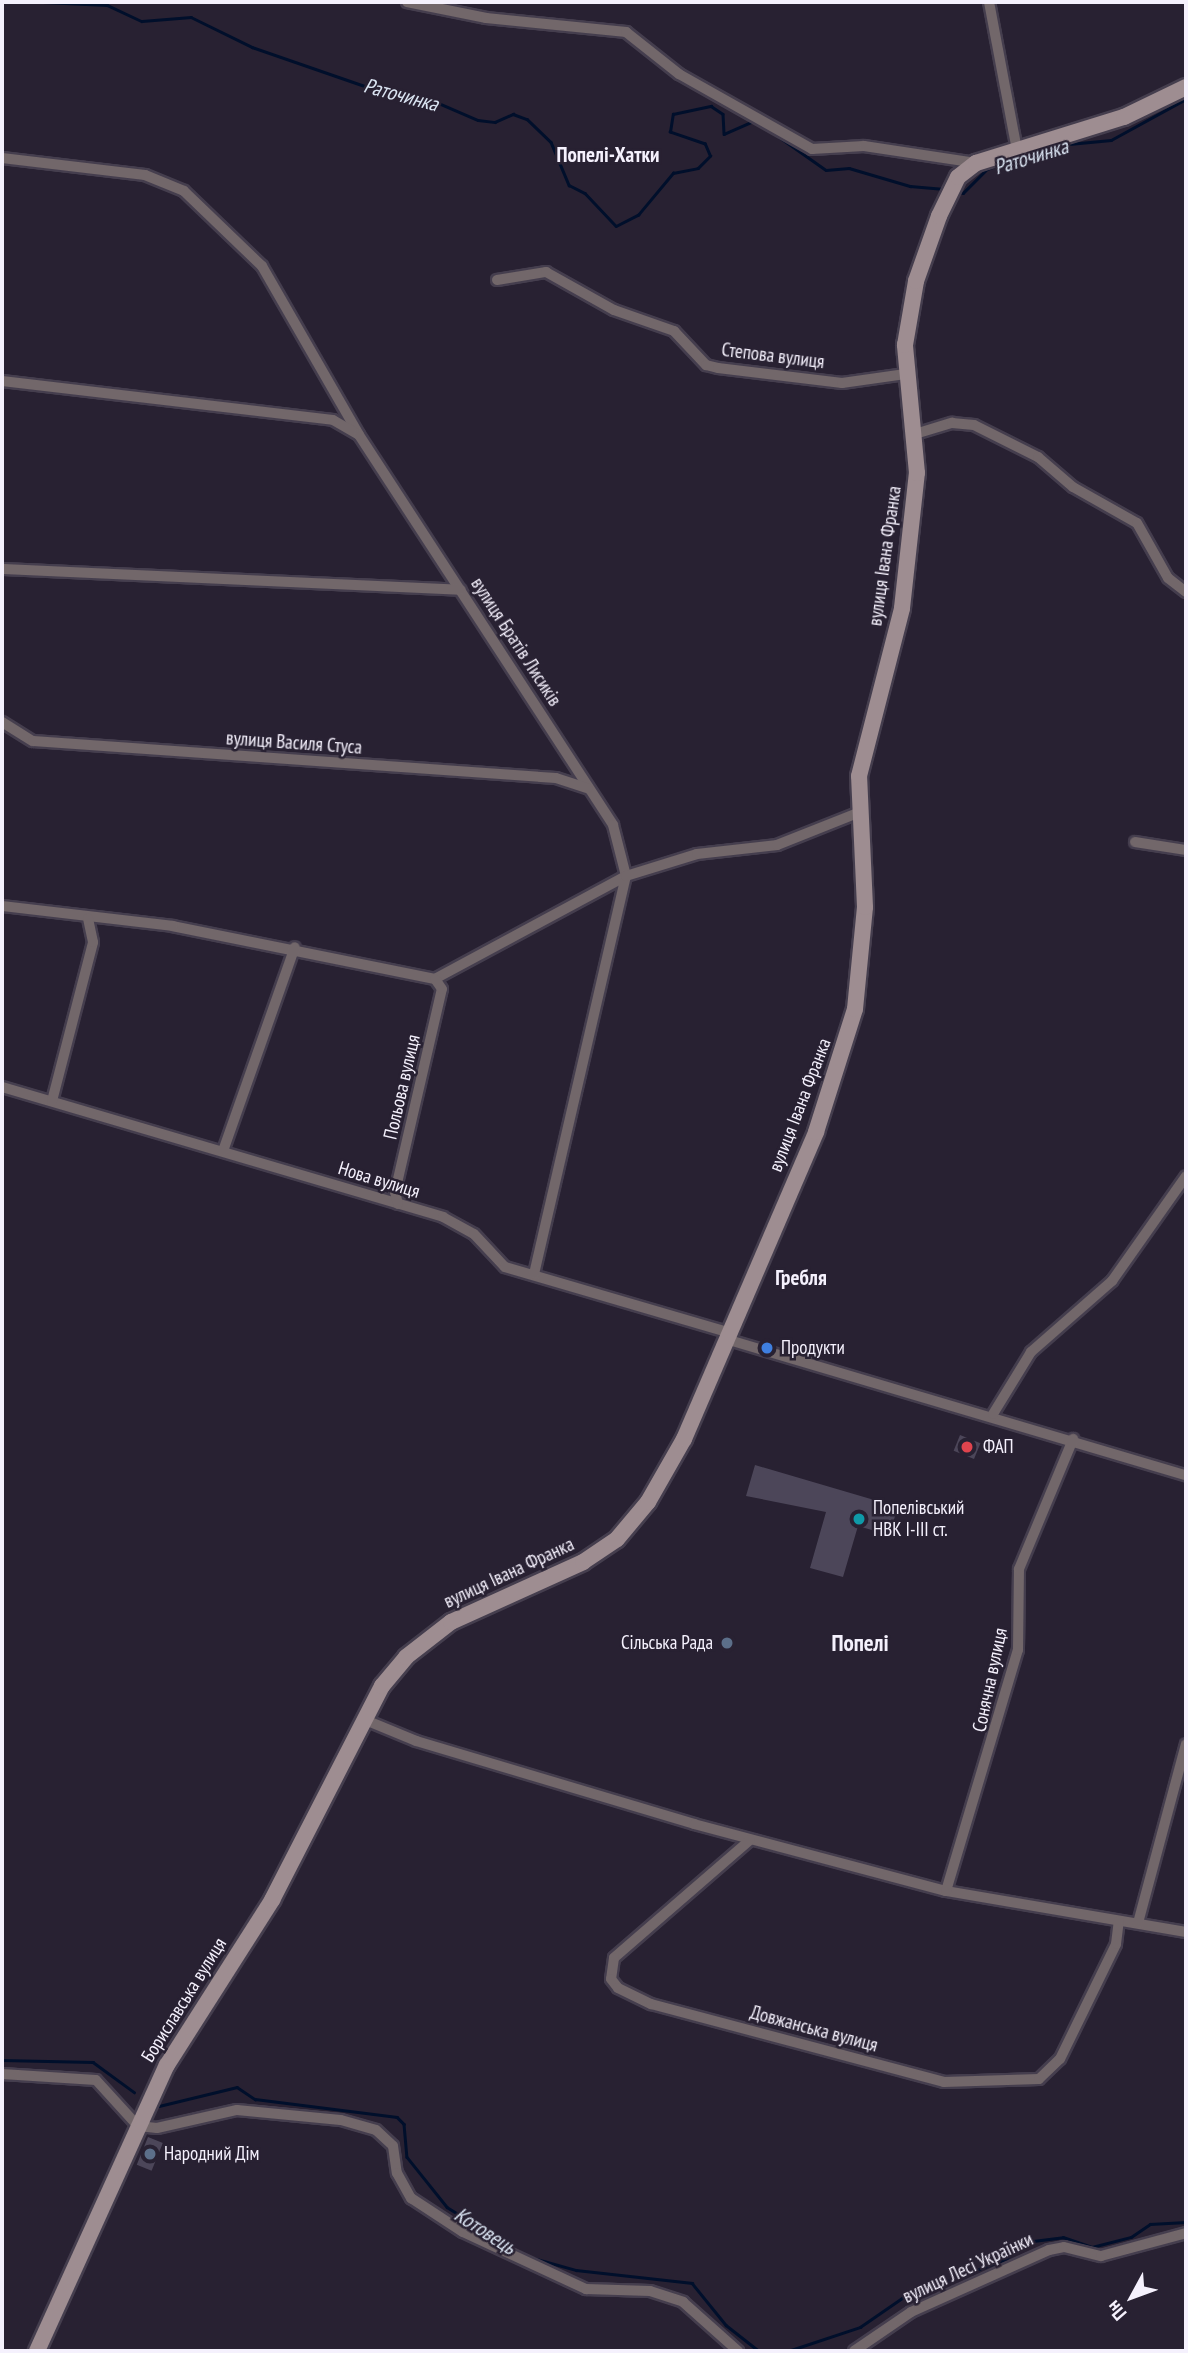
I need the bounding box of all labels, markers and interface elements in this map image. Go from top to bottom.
water label: Раточинка [361,73,441,117]
water label: Раточинка [991,134,1071,180]
district label: Попелі-Хатки [556,142,660,168]
street label: Степова вулиця [720,338,826,374]
street label: вулиця Івана Франка [864,485,906,627]
street label: вулиця Братів Лисиків [466,573,566,711]
street label: вулиця Василя Стуса [225,727,363,759]
street label: Польова вулиця [379,1032,425,1142]
street label: вулиця Івана Франка [764,1035,836,1175]
street label: Нова вулиця [335,1157,423,1203]
district label: Гребля [775,1265,827,1291]
place label: Продукти [781,1337,845,1359]
marker: Продукти [759,1340,775,1356]
place label: ФАП [983,1436,1014,1458]
marker: ФАП [957,1437,977,1457]
place label: Попелівський НВК І-ІІІ ст. [873,1497,964,1541]
marker: Попелівський НВК І-ІІІ ст. [851,1511,867,1527]
street label: вулиця Івана Франка [440,1533,578,1613]
street label: Сонячна вулиця [968,1626,1012,1734]
district label: Попелі [831,1629,889,1657]
place label: Сільська Рада [621,1632,713,1654]
marker: Сільська Рада [719,1635,735,1651]
street label: Бориславська вулиця [137,1934,231,2066]
street label: Довжанська вулиця [748,2001,880,2057]
place label: Народний Дім [164,2143,260,2165]
marker: Народний Дім [142,2146,158,2162]
water label: Котовець [450,2202,520,2260]
street label: вулиця Лесі Українки [899,2228,1037,2308]
north arrow [1097,2262,1167,2332]
text: Пн [1101,2296,1131,2326]

